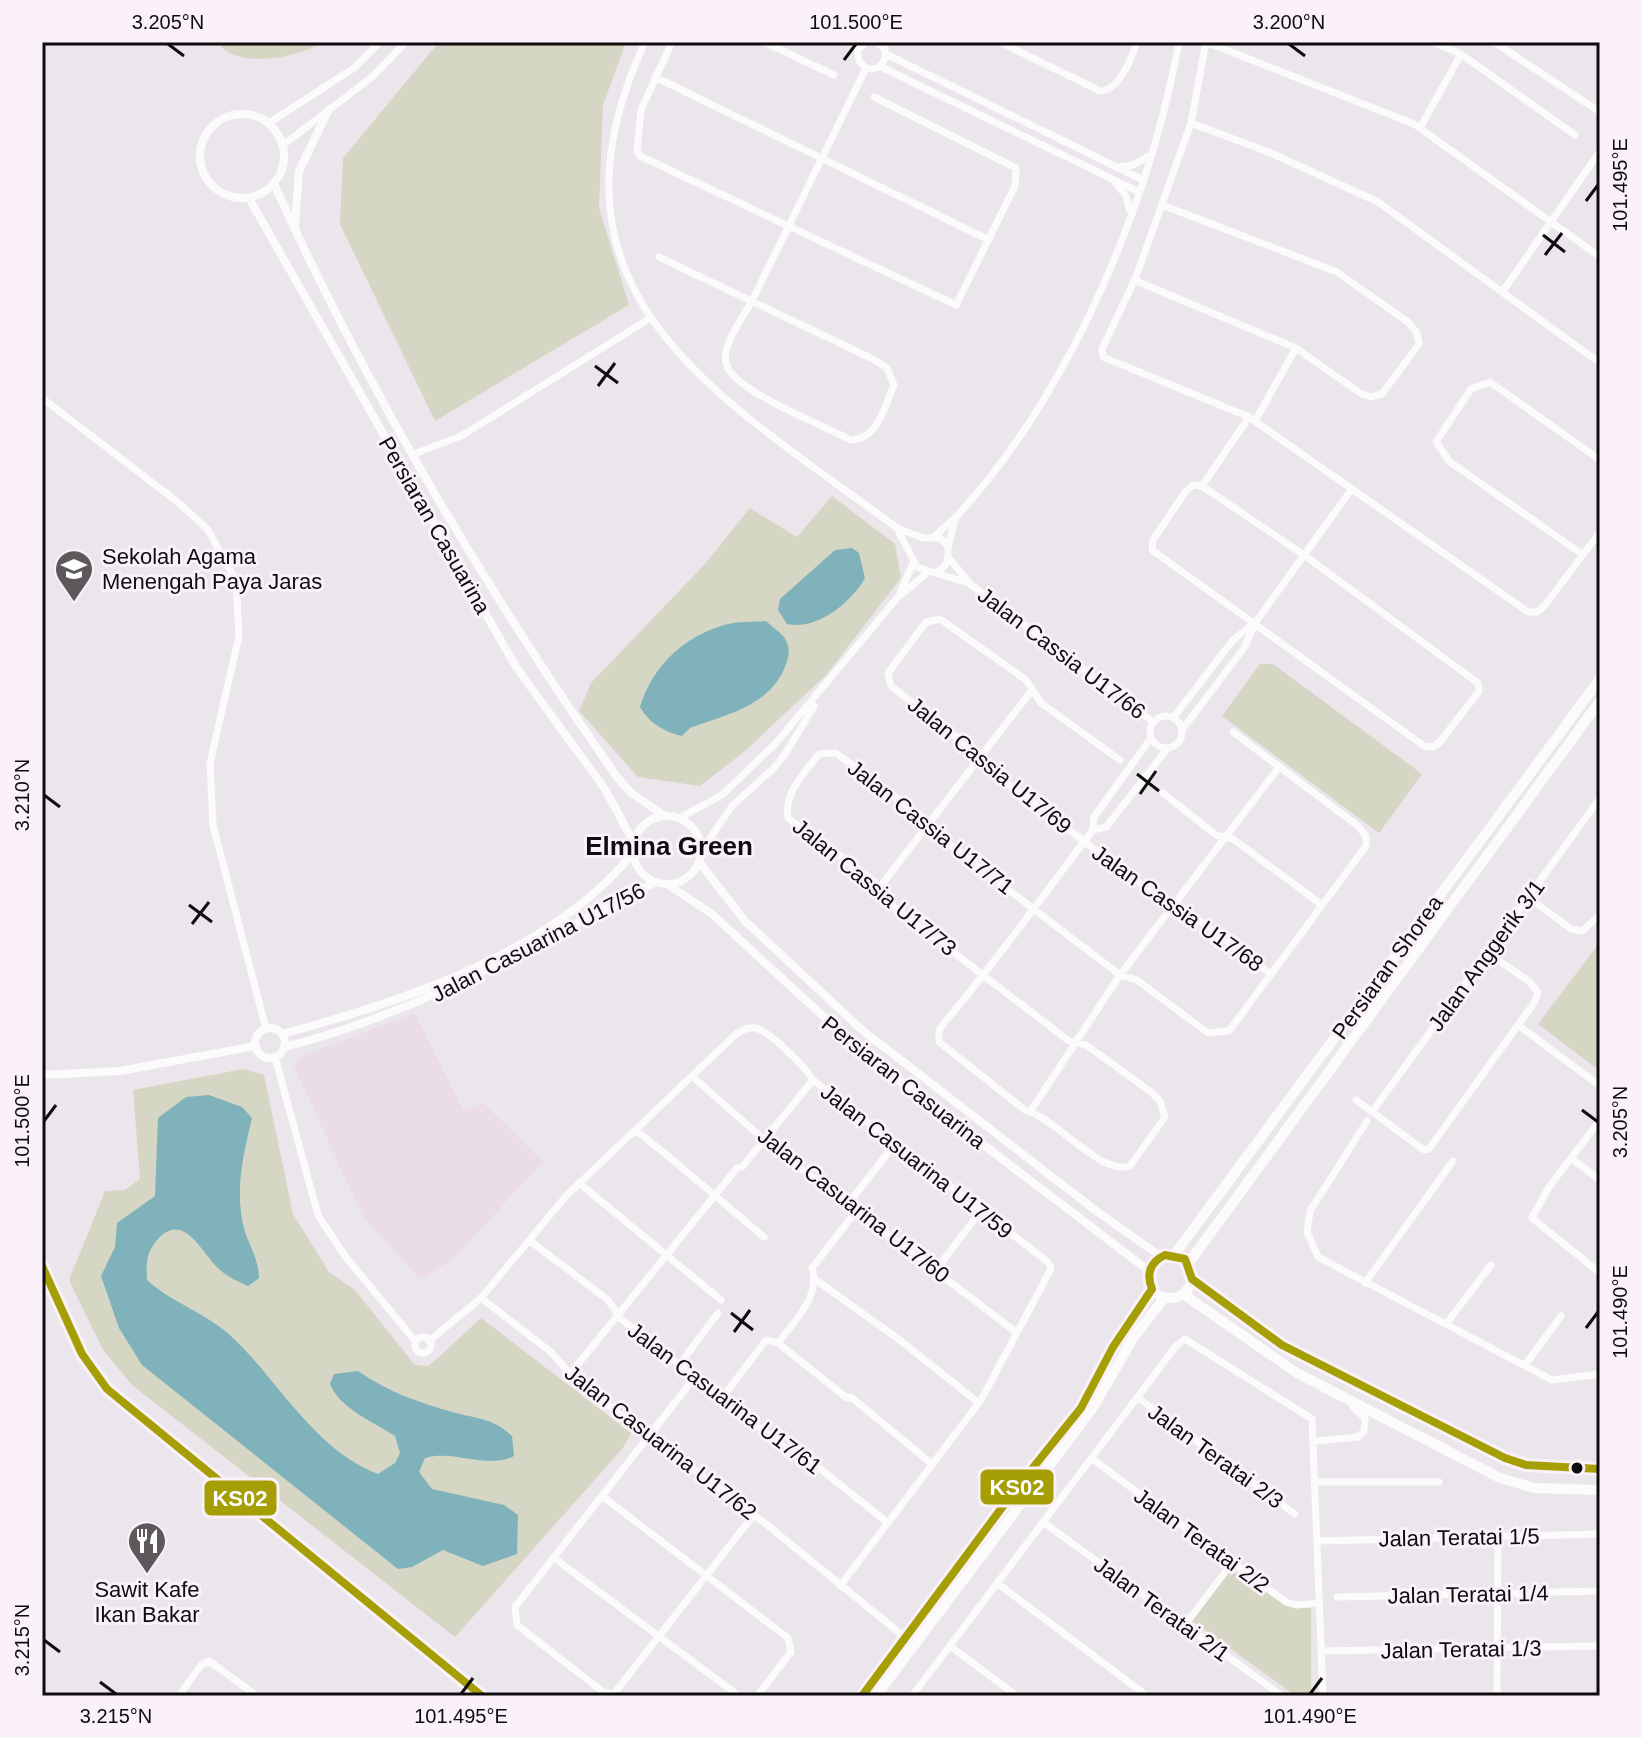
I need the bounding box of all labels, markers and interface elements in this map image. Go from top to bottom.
text: 3.205°N [132,11,204,33]
text: 101.500°E [809,11,903,33]
text: 3.200°N [1253,11,1325,33]
text: 101.495°E [1609,138,1631,232]
street label: Persiaran Casuarina [374,432,496,619]
place label: Sekolah Agama Menengah Paya Jaras [102,544,322,594]
school or university icon: Sekolah Agama Menengah Paya Jaras [53,548,95,603]
street label: Jalan Cassia U17/66 [973,582,1150,724]
street label: Jalan Cassia U17/69 [903,692,1076,839]
street label: Jalan Cassia U17/71 [843,755,1018,900]
text: 3.210°N [11,759,33,831]
street label: Jalan Cassia U17/73 [788,814,961,961]
district label: Elmina Green [585,831,753,861]
street label: Jalan Cassia U17/68 [1087,840,1268,977]
street label: Jalan Anggerik 3/1 [1423,875,1550,1036]
street label: Jalan Casuarina U17/56 [427,878,649,1007]
street label: Persiaran Shorea [1327,890,1448,1044]
street label: Persiaran Casuarina [817,1011,991,1154]
text: 101.500°E [11,1074,33,1168]
street label: Jalan Casuarina U17/59 [816,1079,1017,1244]
text: 3.205°N [1609,1086,1631,1158]
street label: Jalan Casuarina U17/60 [753,1123,954,1288]
text: 101.490°E [1609,1265,1631,1359]
street label: Jalan Casuarina U17/61 [623,1317,826,1479]
street label: Jalan Casuarina U17/62 [560,1360,761,1525]
street label: Jalan Teratai 2/3 [1143,1399,1288,1514]
unlabelled marker [1569,1460,1585,1476]
line badge: KS02 [979,1468,1055,1506]
text: KS02 [989,1475,1045,1500]
line badge: KS02 [203,1479,278,1517]
street label: Jalan Teratai 2/2 [1129,1483,1274,1598]
text: KS02 [212,1486,268,1511]
restaurant icon: Sawit Kafe Ikan Bakar [126,1520,168,1575]
street label: Jalan Teratai 1/5 [1378,1524,1540,1551]
street label: Jalan Teratai 2/1 [1089,1552,1234,1667]
place label: Sawit Kafe Ikan Bakar [94,1577,200,1627]
street label: Jalan Teratai 1/4 [1387,1581,1549,1608]
text: 3.215°N [11,1604,33,1676]
street label: Jalan Teratai 1/3 [1380,1636,1542,1663]
text: 3.215°N [80,1705,152,1727]
text: 101.495°E [414,1705,508,1727]
text: 101.490°E [1263,1705,1357,1727]

